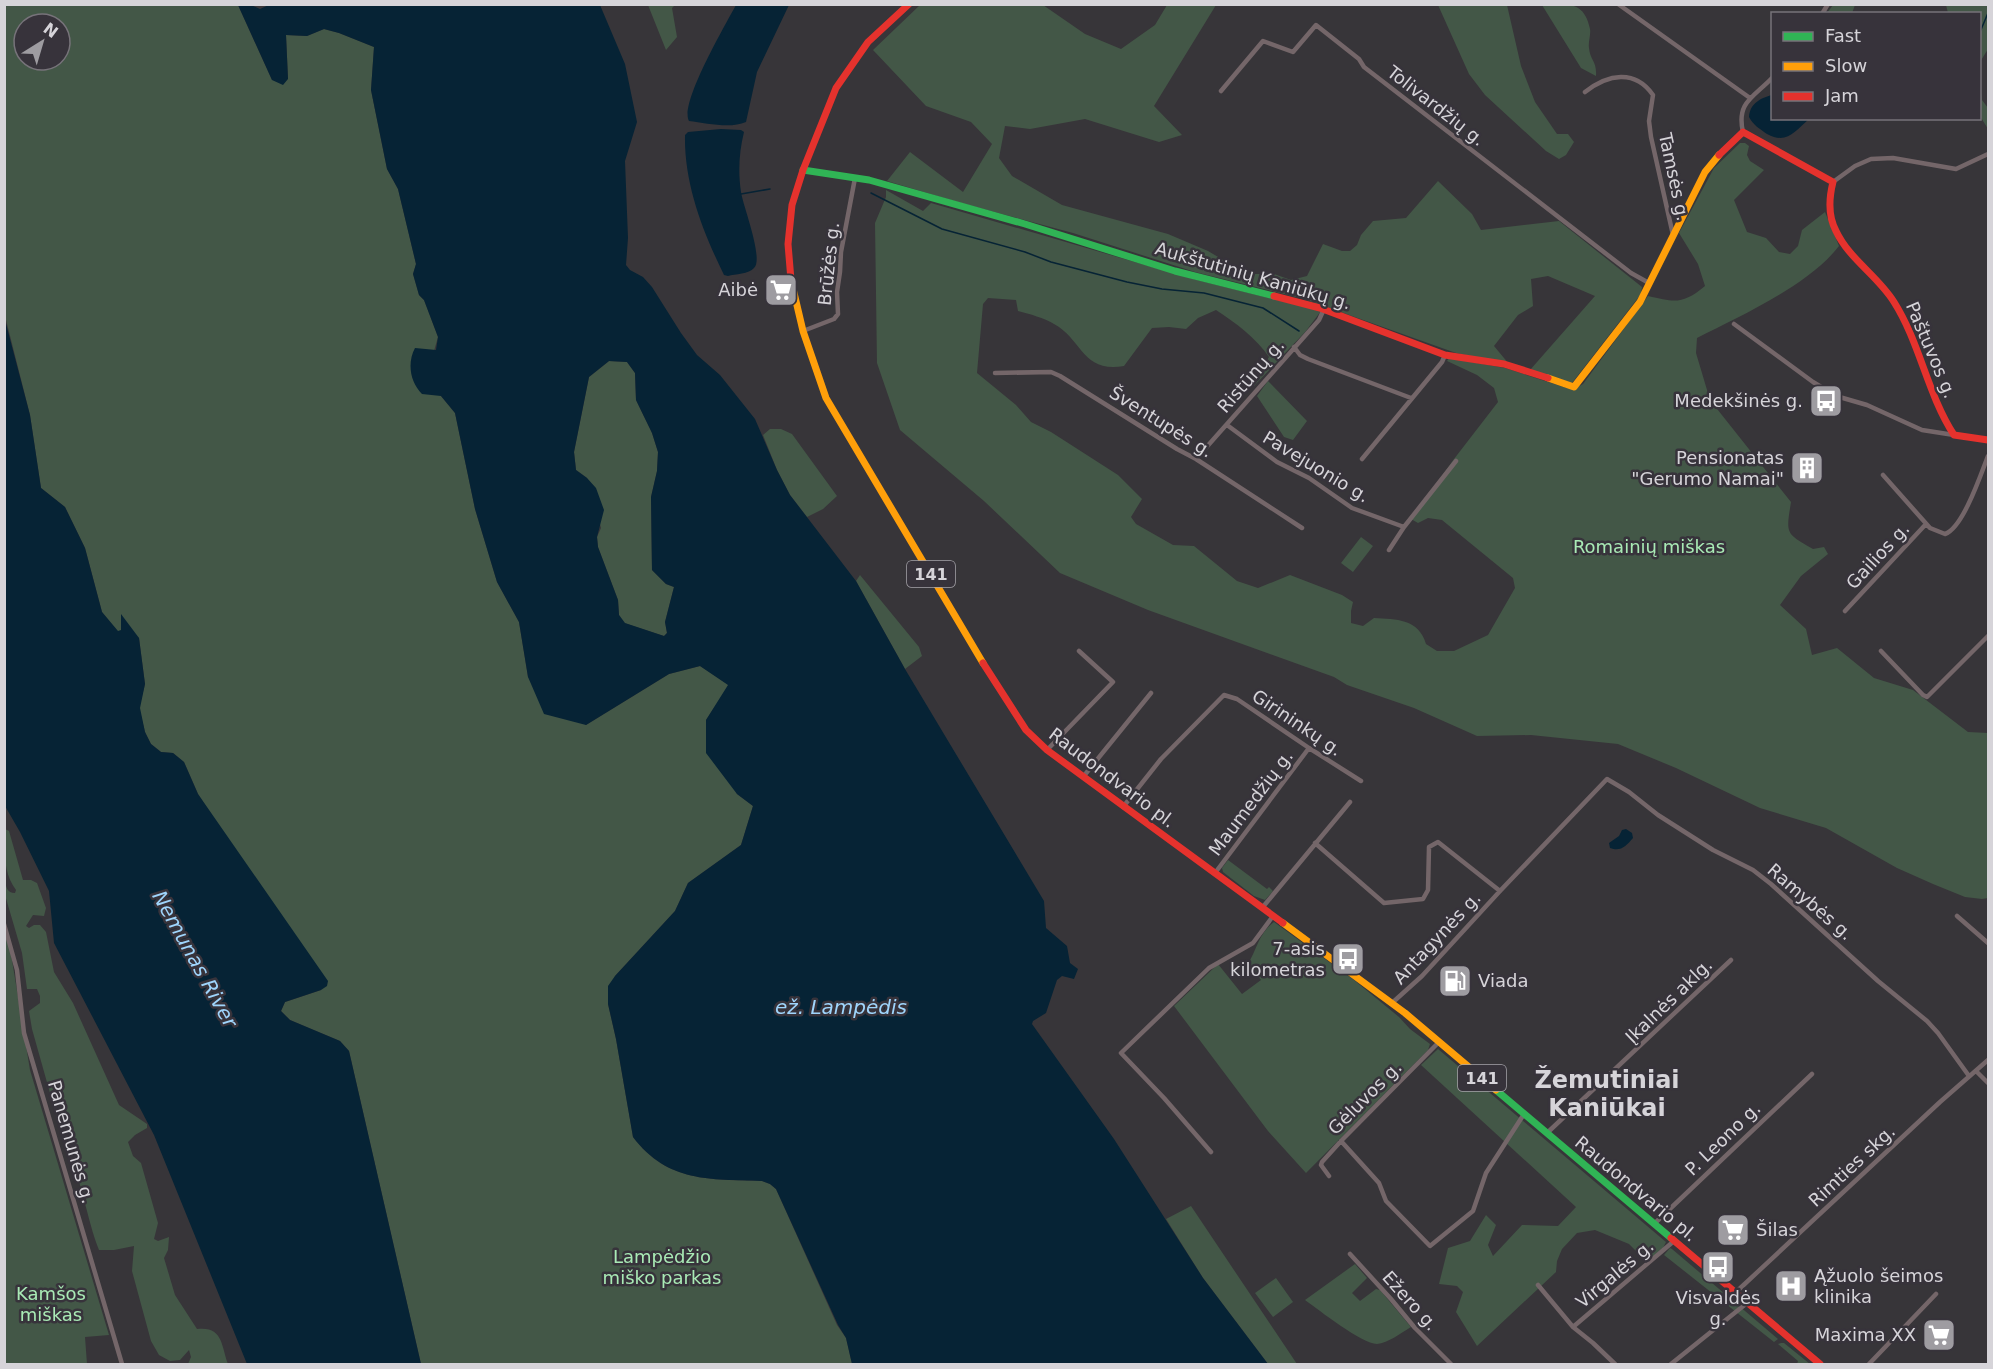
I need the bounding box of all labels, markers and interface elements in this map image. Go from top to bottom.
north arrow [12,12,72,72]
legend [1771,12,1981,120]
text: N [40,19,62,42]
text: Fast [1825,25,1861,46]
text: Slow [1825,55,1867,76]
street label: Tolivardžių g. [1383,60,1489,150]
text: Jam [1824,85,1859,106]
street label: Tamsės g. [1655,130,1694,223]
street label: Brūžės g. [814,221,843,307]
street label: Aukštutinių Kaniūkų g. [1153,238,1353,314]
supermarket icon: Aibė [763,272,799,308]
place label: Aibė [718,279,758,300]
street label: Paštuvos g. [1902,298,1961,401]
street label: Ristūnų g. [1213,334,1288,417]
street label: Šventupės g. [1106,381,1217,462]
bus stop icon: Medekšinės g. [1808,383,1844,419]
place label: Medekšinės g. [1674,390,1803,411]
street label: Pavejuonio g. [1259,427,1373,507]
place label: Pensionatas "Gerumo Namai" [1631,447,1784,489]
building icon: Pensionatas "Gerumo Namai" [1789,450,1825,486]
street label: Gailios g. [1842,518,1914,593]
park label: Romainių miškas [1573,536,1725,557]
road number: 141 [907,561,955,587]
street label: Girininkų g. [1248,685,1346,760]
street label: Raudondvario pl. [1045,723,1180,832]
street label: Maumedžių g. [1204,746,1297,860]
street label: Ramybės g. [1763,859,1857,944]
water label: Nemunas River [147,886,243,1033]
street label: Antagynės g. [1389,887,1485,988]
place label: 7-asis kilometras [1230,938,1325,980]
bus stop icon: 7-asis kilometras [1330,941,1366,977]
street label: Įkalnės aklg. [1621,954,1716,1047]
fuel station icon: Viada [1437,963,1473,999]
place label: Viada [1478,970,1528,991]
water label: ež. Lampėdis [775,995,907,1019]
street label: Gėluvos g. [1324,1057,1406,1139]
road number: 141 [1458,1065,1506,1091]
district label: Žemutiniai Kaniūkai [1534,1065,1680,1122]
street label: Panemunės g. [44,1078,99,1206]
street label: P. Leono g. [1681,1098,1765,1180]
street label: Rimties skg. [1804,1120,1899,1211]
street label: Raudondvario pl. [1571,1131,1702,1246]
supermarket icon: Šilas [1715,1212,1751,1248]
place label: Šilas [1756,1219,1798,1240]
street label: Virgalės g. [1572,1235,1658,1312]
park label: Lampėdžio miško parkas [603,1246,721,1288]
bus stop icon: Visvaldės g. [1700,1249,1736,1285]
place label: Ąžuolo šeimos klinika [1814,1265,1943,1307]
street label: Ežero g. [1378,1267,1443,1335]
hospital icon: Ąžuolo šeimos klinika [1773,1268,1809,1304]
park label: Kamšos miškas [16,1283,86,1325]
place label: Visvaldės g. [1676,1287,1760,1329]
supermarket icon: Maxima XX [1921,1317,1957,1353]
place label: Maxima XX [1815,1324,1916,1345]

